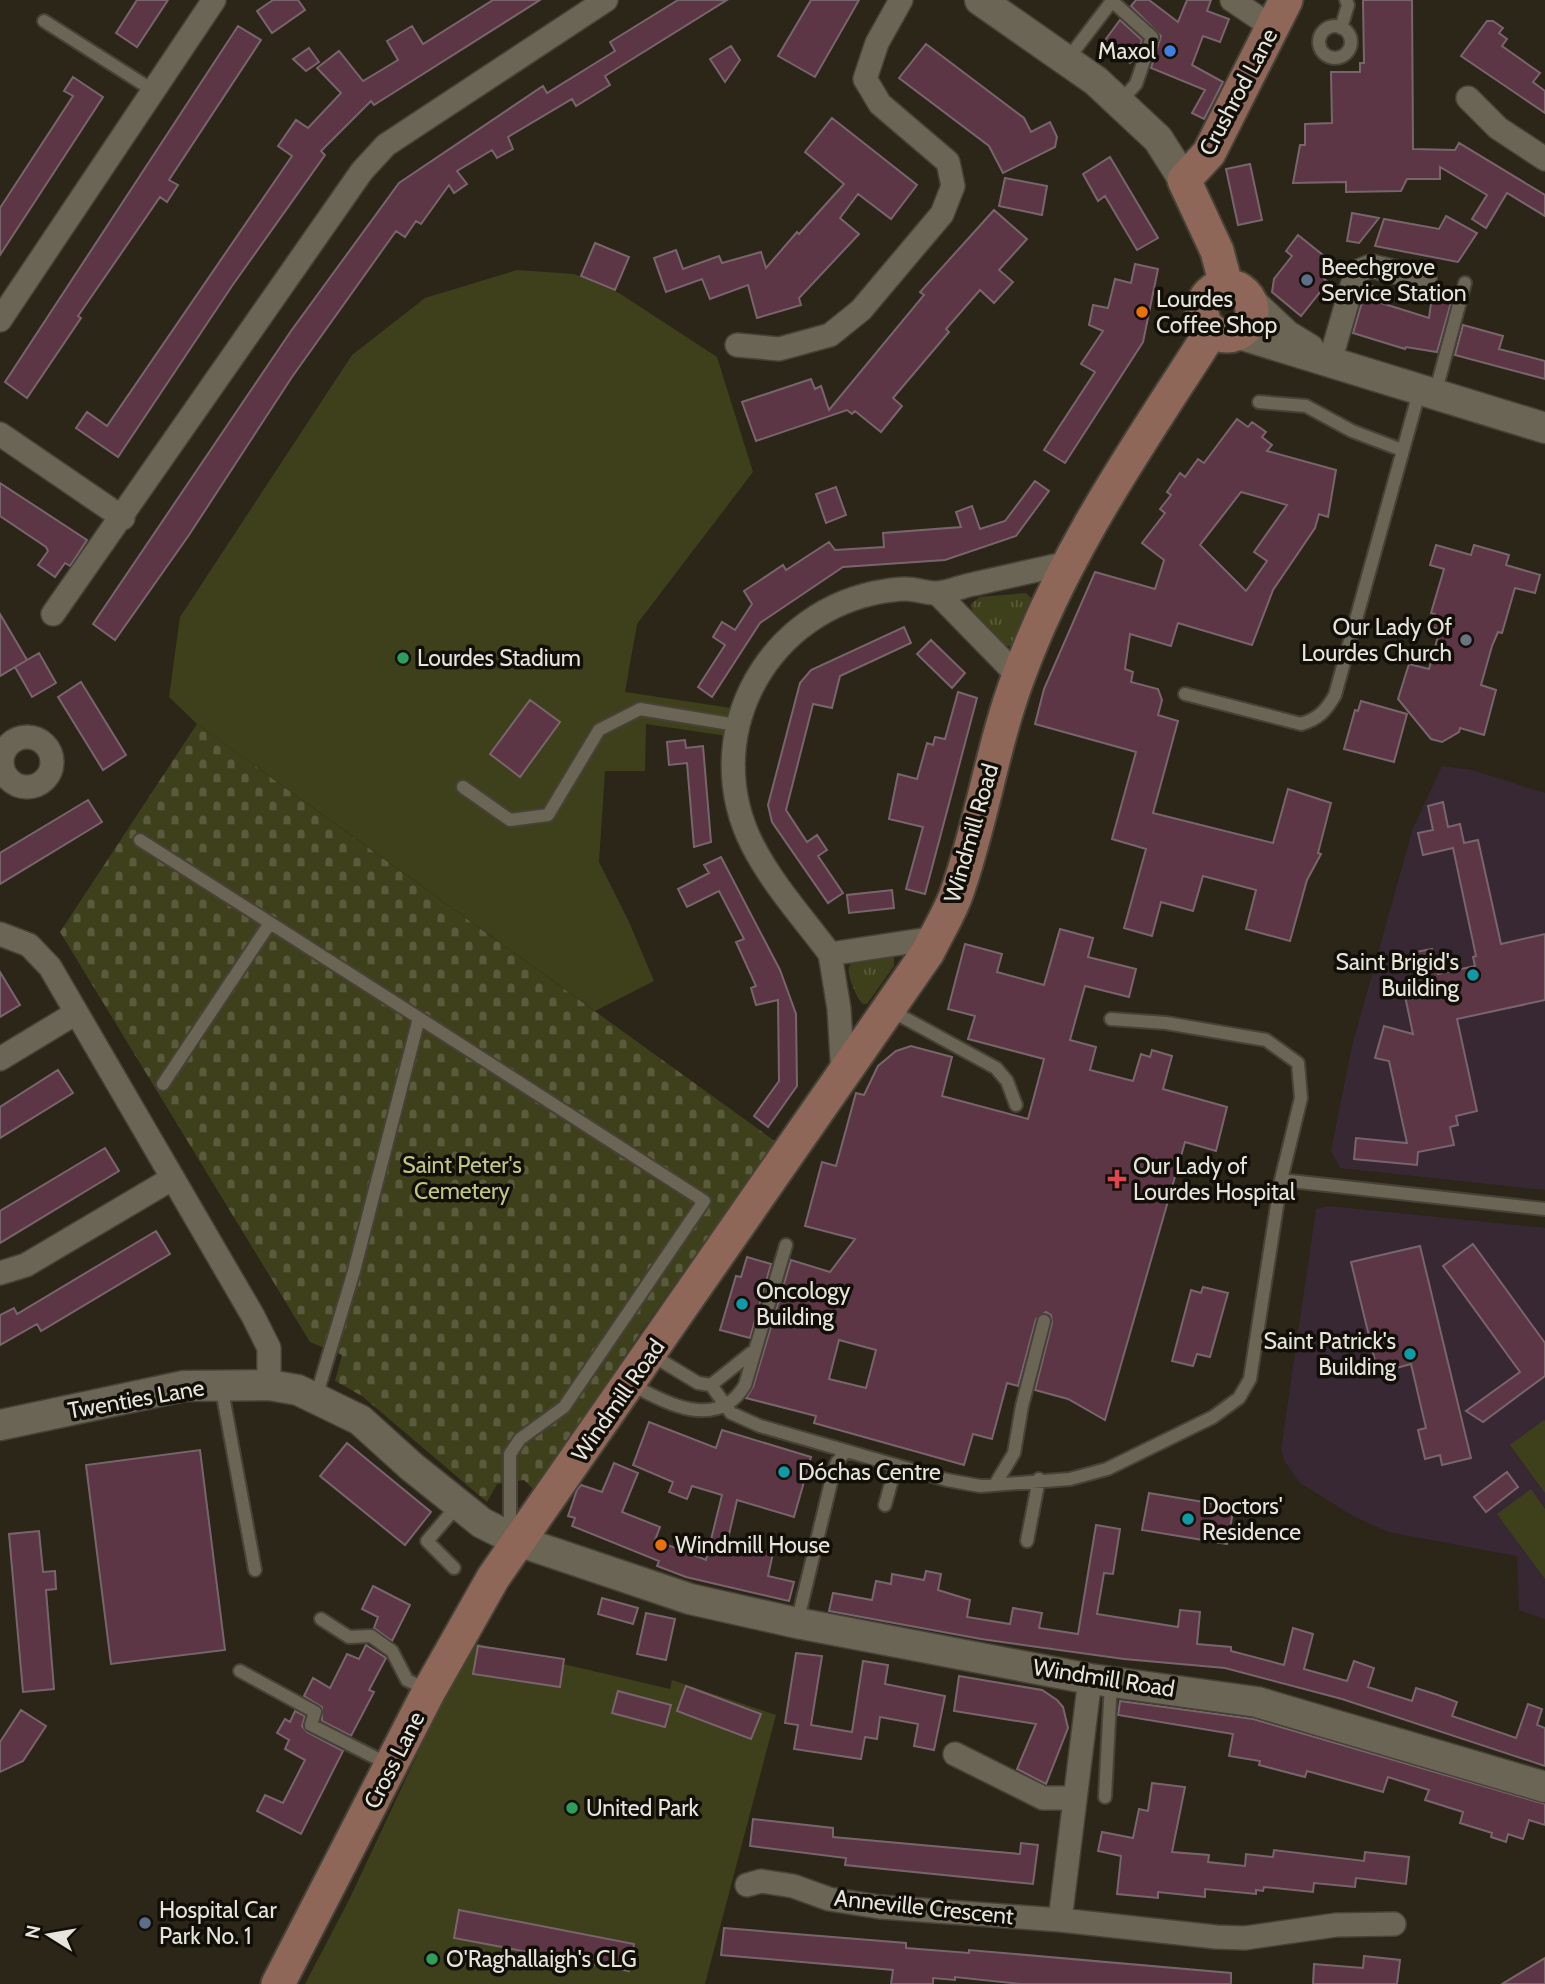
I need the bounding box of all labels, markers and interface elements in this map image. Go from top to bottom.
street label: Crushrod Lane [1193,23,1283,160]
place label: Maxol [1098,37,1157,65]
marker: Maxol [1162,43,1178,59]
place label: Beechgrove Service Station [1321,253,1467,307]
marker: Beechgrove Service Station [1299,272,1315,288]
place label: Lourdes Coffee Shop [1156,285,1278,339]
marker: Lourdes Coffee Shop [1134,304,1150,320]
place label: Our Lady Of Lourdes Church [1301,613,1452,667]
marker: Our Lady Of Lourdes Church [1458,632,1474,648]
place label: Lourdes Stadium [417,644,581,672]
marker: Lourdes Stadium [395,650,411,666]
street label: Windmill Road [938,760,1004,906]
place label: Saint Brigid's Building [1336,948,1460,1002]
marker: Saint Brigid's Building [1465,967,1481,983]
park label: Saint Peter's Cemetery [402,1151,522,1205]
place label: Our Lady of Lourdes Hospital [1133,1152,1296,1206]
marker: Our Lady of Lourdes Hospital [1107,1169,1127,1189]
place label: Oncology Building [756,1277,851,1331]
marker: Oncology Building [734,1296,750,1312]
place label: Saint Patrick's Building [1264,1327,1397,1381]
street label: Windmill Road [565,1333,671,1467]
marker: Saint Patrick's Building [1402,1346,1418,1362]
street label: Twenties Lane [66,1373,207,1425]
place label: Dóchas Centre [798,1458,941,1486]
marker: Dóchas Centre [776,1464,792,1480]
place label: Doctors' Residence [1202,1492,1301,1546]
marker: Doctors' Residence [1180,1511,1196,1527]
place label: Windmill House [675,1531,830,1559]
marker: Windmill House [653,1537,669,1553]
street label: Windmill Road [1031,1653,1177,1703]
street label: Cross Lane [358,1707,430,1813]
place label: United Park [586,1794,700,1822]
marker: United Park [564,1800,580,1816]
street label: Anneville Crescent [833,1884,1015,1930]
place label: Hospital Car Park No. 1 [159,1896,277,1950]
north arrow [14,1900,84,1970]
marker: Hospital Car Park No. 1 [137,1915,153,1931]
text: N [20,1923,45,1941]
place label: O'Raghallaigh's CLG [446,1945,637,1973]
marker: O'Raghallaigh's CLG [424,1951,440,1967]

